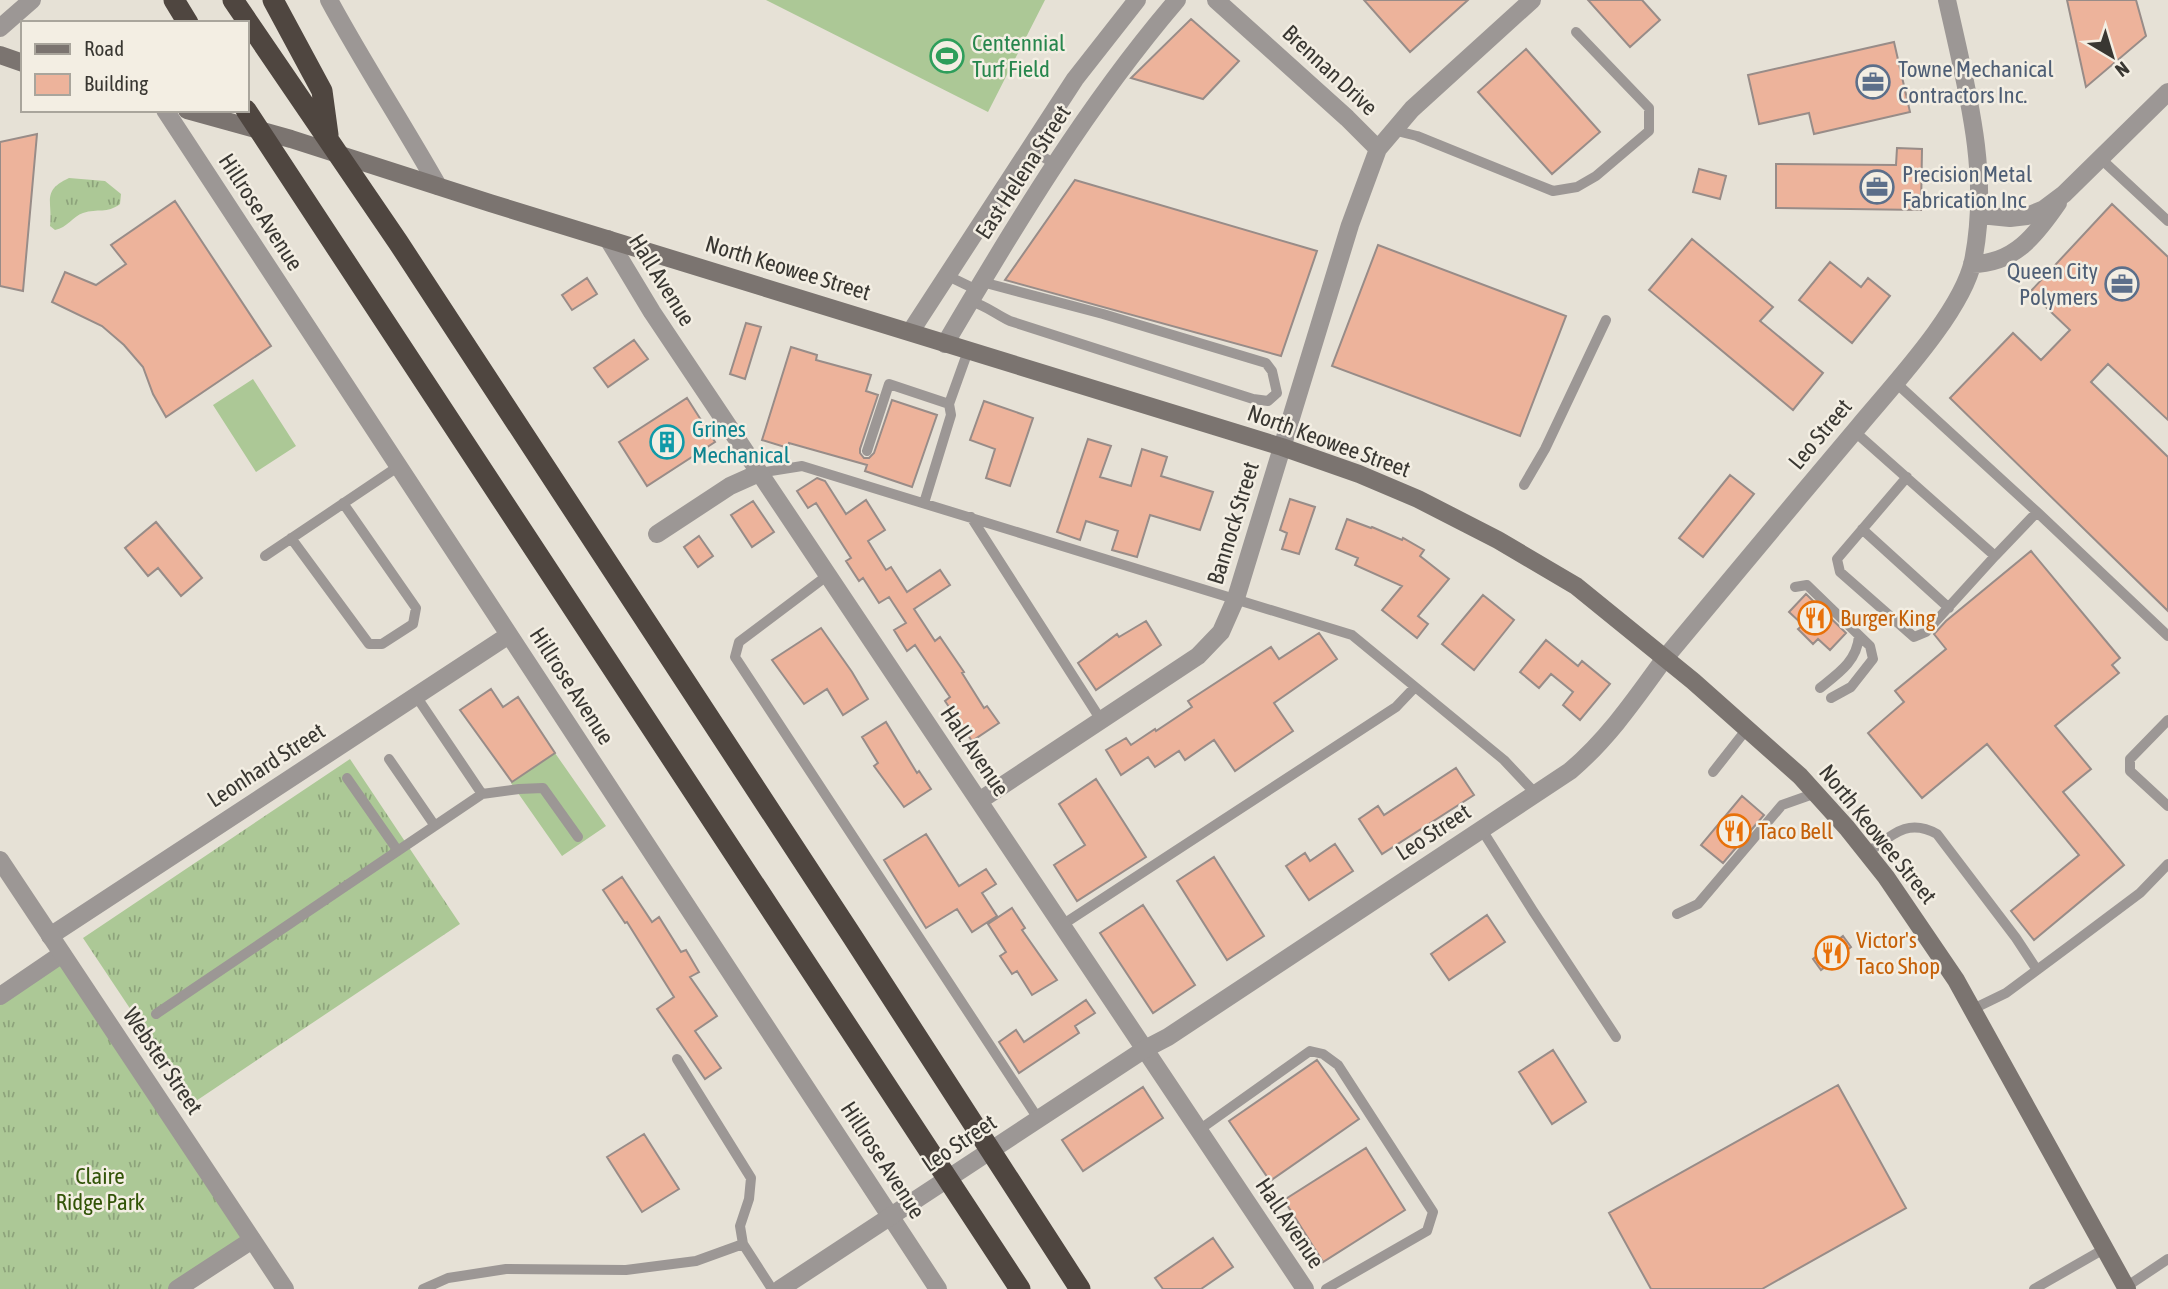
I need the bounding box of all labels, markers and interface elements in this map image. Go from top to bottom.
street label: Brennan Drive [1277,20,1383,120]
legend [21,21,248,112]
north arrow [2077,21,2147,91]
place label: Centennial Turf Field [972,30,1065,82]
text: Road [84,36,124,60]
sports icon: Centennial Turf Field [928,37,966,75]
place label: Towne Mechanical Contractors Inc. [1898,56,2054,108]
text: N [2111,57,2134,82]
office icon: Towne Mechanical Contractors Inc. [1854,63,1892,101]
text: Building [84,71,148,95]
street label: East Helena Street [970,100,1076,244]
street label: Hillrose Avenue [214,149,308,275]
place label: Precision Metal Fabrication Inc [1902,161,2032,213]
office icon: Precision Metal Fabrication Inc [1858,168,1896,206]
street label: Hall Avenue [624,229,700,331]
street label: North Keowee Street [702,231,874,305]
place label: Queen City Polymers [2007,258,2098,310]
office icon: Queen City Polymers [2103,265,2141,303]
street label: Leo Street [1783,394,1857,474]
street label: North Keowee Street [1244,399,1414,483]
place label: Grines Mechanical [692,416,790,468]
building icon: Grines Mechanical [648,423,686,461]
street label: Bannock Street [1202,458,1264,588]
restaurant icon: Burger King [1796,599,1834,637]
place label: Burger King [1840,605,1936,631]
street label: Hillrose Avenue [525,623,619,749]
street label: Hall Avenue [935,701,1015,801]
street label: Leonhard Street [203,718,329,812]
street label: North Keowee Street [1814,759,1942,909]
street label: Leo Street [1391,798,1475,866]
restaurant icon: Taco Bell [1715,812,1753,850]
place label: Taco Bell [1758,818,1833,844]
place label: Victor's Taco Shop [1856,927,1940,979]
restaurant icon: Victor's Taco Shop [1813,934,1851,972]
street label: Webster Street [118,1003,208,1119]
street label: Hillrose Avenue [836,1097,930,1223]
street label: Leo Street [917,1109,1001,1177]
park label: Claire Ridge Park [55,1163,145,1215]
street label: Hall Avenue [1250,1173,1330,1273]

